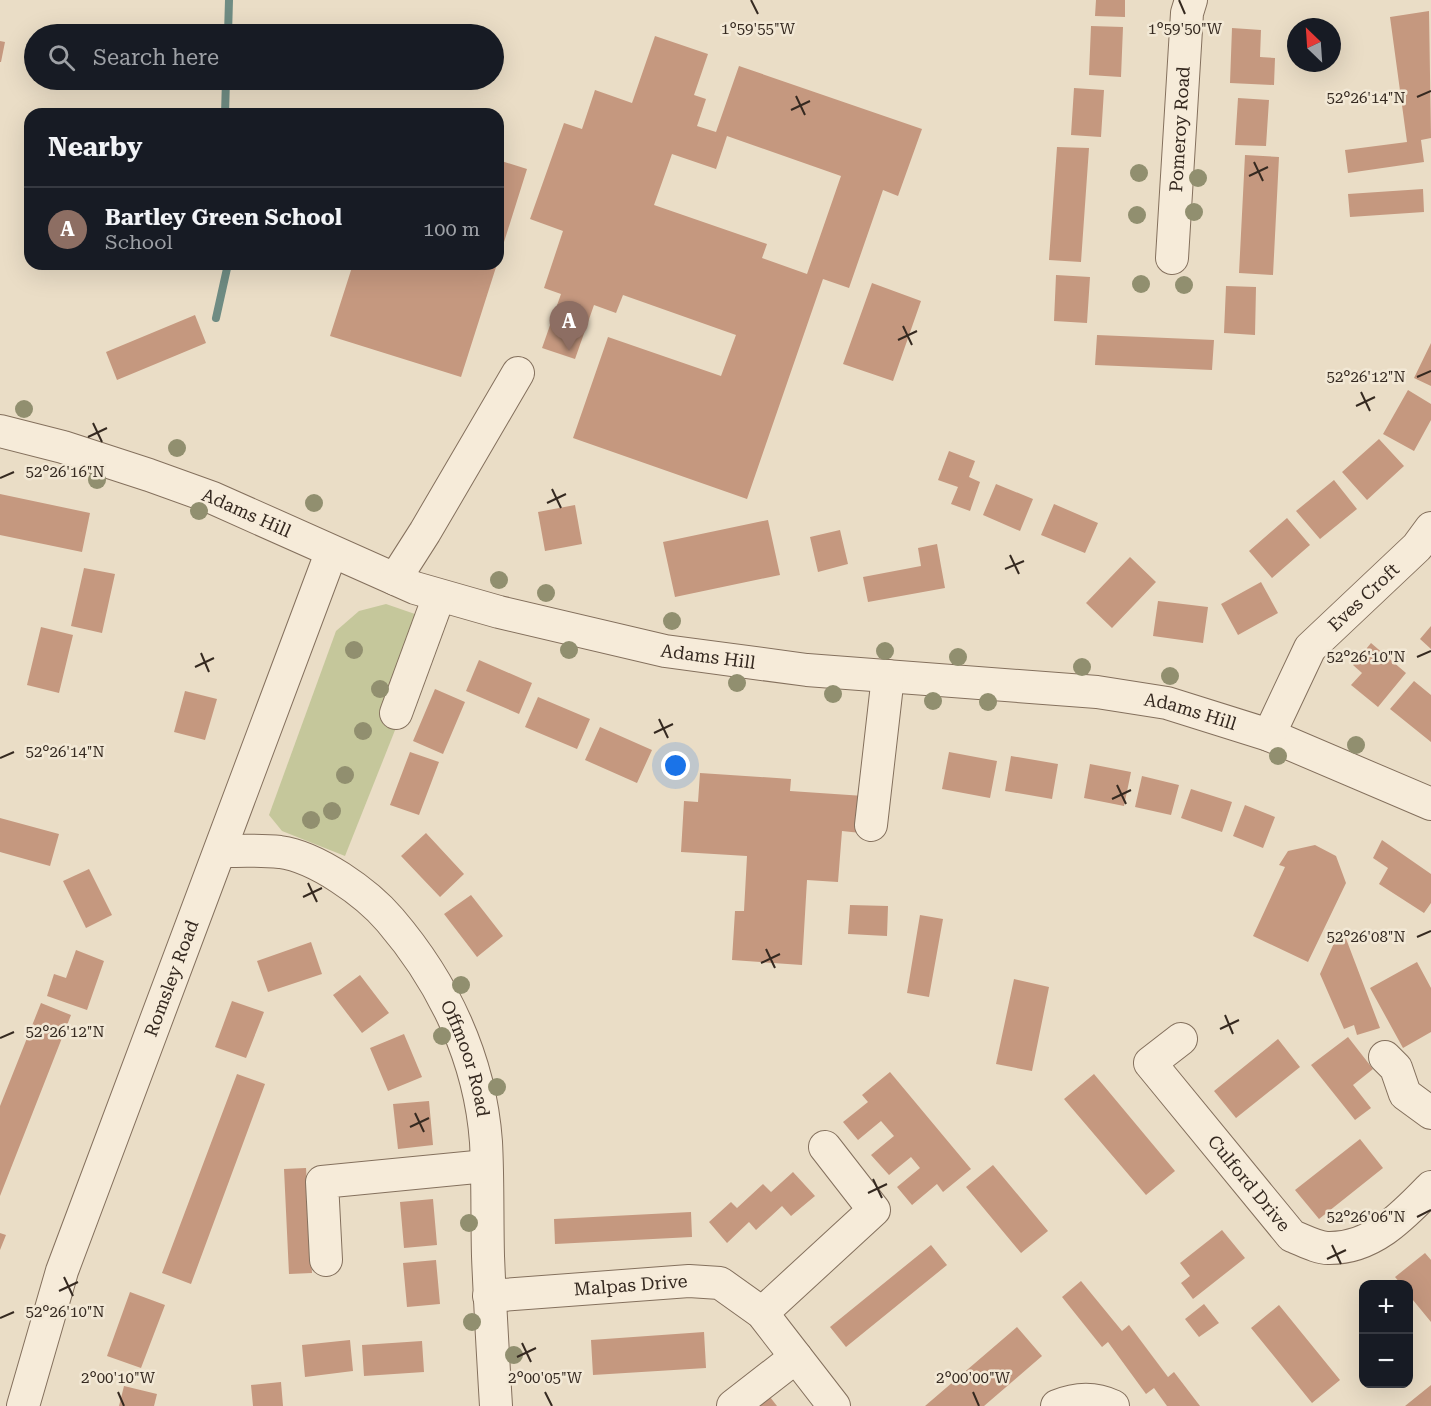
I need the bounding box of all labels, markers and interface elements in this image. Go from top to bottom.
north arrow [1287,18,1341,72]
text: 1°59'55"W [721,20,796,38]
text: 1°59'50"W [1148,20,1223,38]
search box [24,24,504,90]
icon: search [45,41,78,74]
text: Search here [93,45,219,70]
street label: Pomeroy Road [1165,65,1194,193]
text: 52°26'14"N [1326,89,1406,107]
text: Nearby [48,132,142,162]
text: Bartley Green School [105,205,342,230]
text: A [60,217,75,241]
text: 100 m [423,217,480,241]
text: School [105,230,173,254]
pin: A [550,302,588,351]
text: 52°26'12"N [1326,368,1406,386]
text: 52°26'16"N [25,463,105,481]
street label: Adams Hill [199,484,295,542]
street label: Eves Croft [1324,558,1403,635]
street label: Adams Hill [660,640,757,673]
text: 52°26'10"N [1326,648,1406,666]
street label: Adams Hill [1143,689,1240,734]
text: 52°26'14"N [25,743,105,761]
your location [661,751,690,780]
street label: Romsley Road [140,917,203,1039]
text: 52°26'08"N [1326,928,1406,946]
street label: Offmoor Road [436,996,494,1119]
text: 52°26'12"N [25,1023,105,1041]
street label: Culford Drive [1204,1131,1295,1236]
text: 52°26'06"N [1326,1208,1406,1226]
street label: Malpas Drive [573,1270,688,1300]
map controls [1359,1280,1413,1388]
button: + [1359,1280,1413,1334]
text: 52°26'10"N [25,1303,105,1321]
button: − [1359,1334,1413,1388]
text: 2°00'10"W [81,1369,156,1387]
text: 2°00'05"W [508,1369,583,1387]
text: 2°00'00"W [936,1369,1011,1387]

